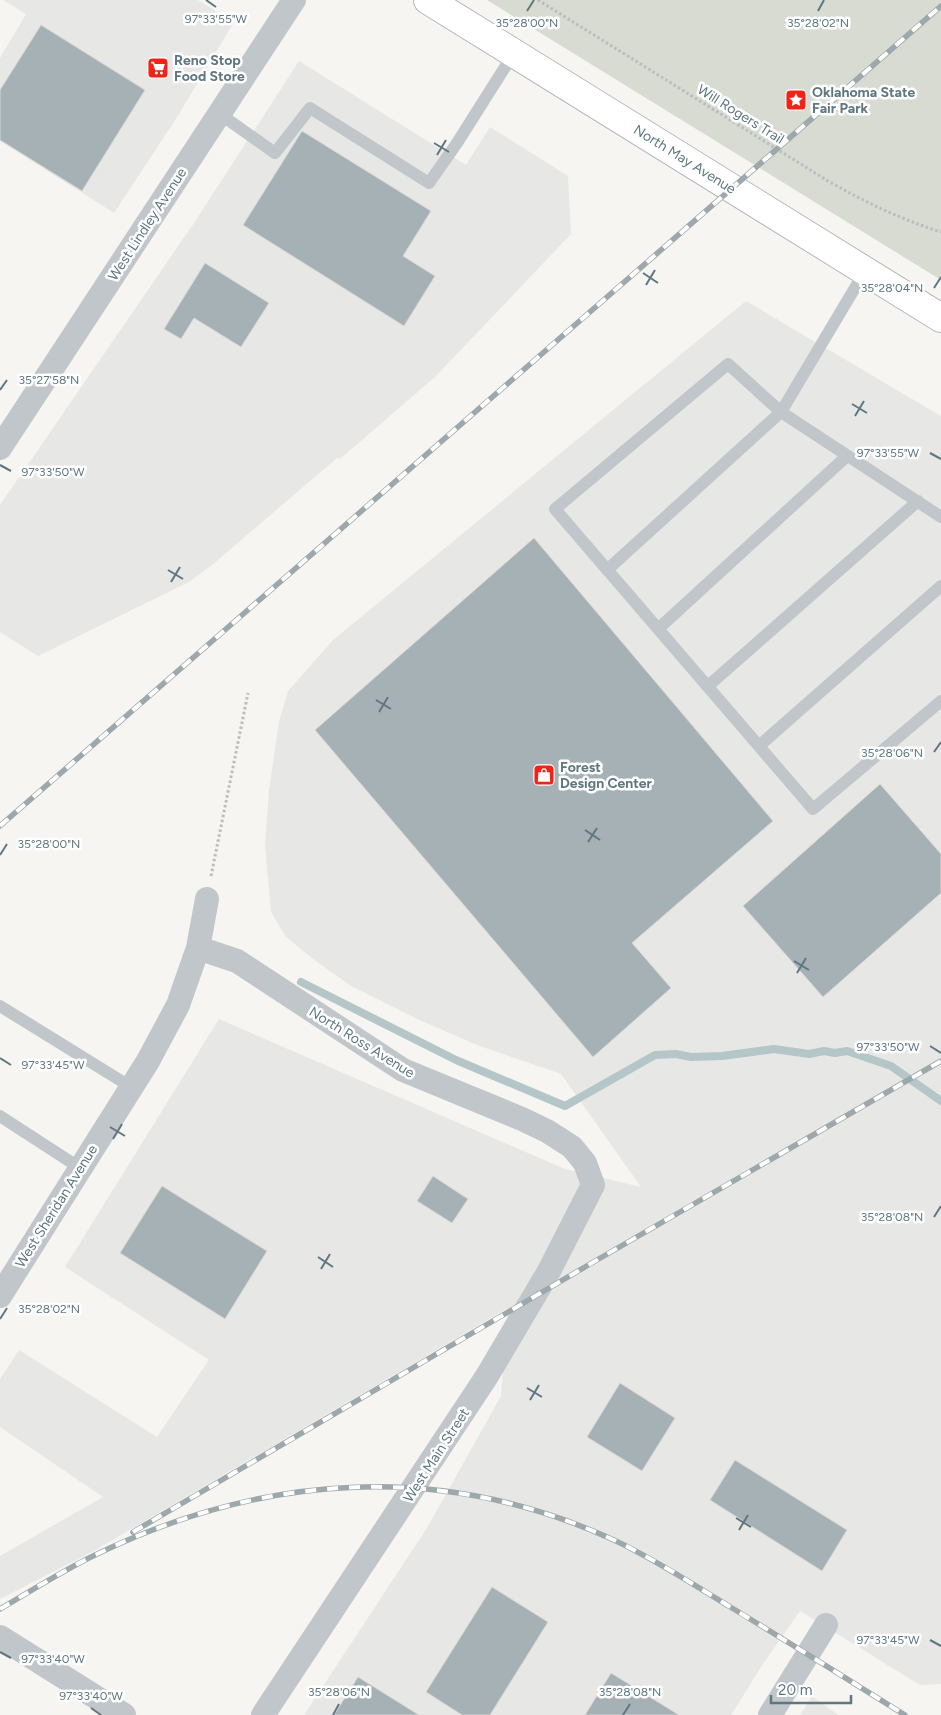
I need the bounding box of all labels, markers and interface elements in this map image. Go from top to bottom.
text: 97°33'55"W [185,12,248,26]
text: 35°28'00"N [496,16,558,30]
text: 35°28'02"N [787,16,849,30]
place label: Reno Stop Food Store [174,52,245,85]
supermarket icon: Reno Stop Food Store [146,56,170,80]
street label: Will Rogers Trail [694,81,787,148]
place label: Oklahoma State Fair Park [812,84,916,117]
place icon: Oklahoma State Fair Park [784,88,808,112]
street label: North May Avenue [630,121,739,198]
street label: West Lindley Avenue [105,164,190,284]
text: 35°28'04"N [861,281,923,295]
text: 35°27'58"N [19,373,79,387]
text: 97°33'55"W [857,446,920,460]
text: 97°33'50"W [21,465,85,479]
text: 35°28'06"N [861,746,923,760]
place label: Forest Design Center [560,759,653,792]
shop icon: Forest Design Center [532,763,556,787]
text: 35°28'00"N [18,837,80,851]
street label: North Ross Avenue [306,1003,418,1082]
text: 97°33'50"W [856,1040,920,1054]
text: 97°33'45"W [22,1058,85,1072]
street label: West Sheridan Avenue [12,1141,101,1271]
text: 35°28'08"N [861,1210,923,1224]
text: 35°28'02"N [18,1302,80,1316]
street label: West Main Street [400,1405,473,1505]
text: 97°33'45"W [857,1633,920,1647]
text: 97°33'40"W [21,1652,85,1666]
scale bar [771,1672,851,1704]
text: 20 m [778,1681,812,1699]
text: 35°28'06"N [308,1685,370,1699]
text: 35°28'08"N [599,1685,661,1699]
text: 97°33'40"W [59,1689,123,1703]

